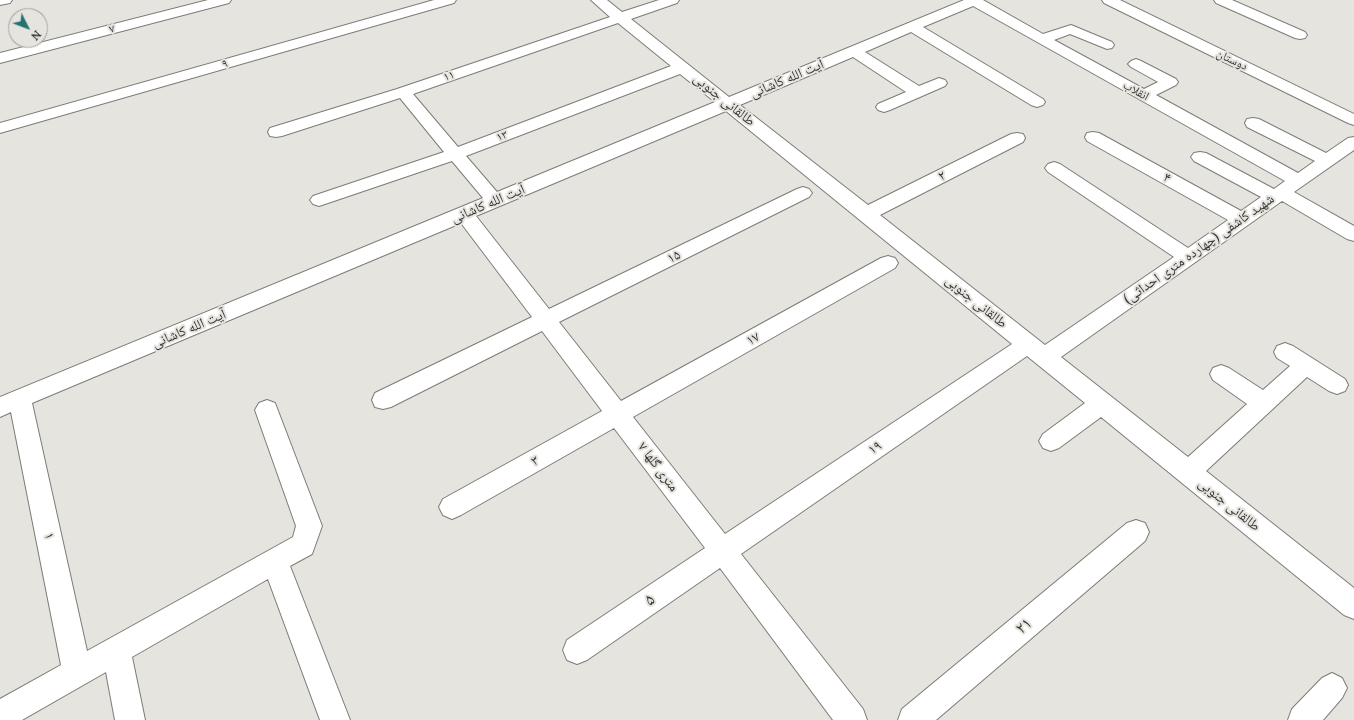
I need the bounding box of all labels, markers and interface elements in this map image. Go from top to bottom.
north arrow [8,8,48,48]
street label: ۷ [108,21,116,37]
text: N [28,28,44,43]
street label: دوستان [1214,46,1250,74]
street label: ۹ [220,56,230,72]
street label: آیت الله کاشانی [748,56,826,102]
street label: ۱۱ [442,67,456,85]
street label: طالقانی جنوبی [690,70,758,130]
street label: انقلاب [1121,78,1151,104]
street label: ۱۳ [494,127,510,145]
street label: ۲ [935,167,949,185]
street label: ۴ [1160,169,1174,187]
street label: آیت الله کاشانی [449,181,527,227]
street label: شهید کاشفی (چهارده متری احداثی) [1120,190,1278,308]
street label: ۱۵ [665,247,683,267]
street label: طالقانی جنوبی [942,272,1010,332]
street label: آیت الله کاشانی [150,306,228,352]
street label: ۱۷ [743,329,763,349]
street label: ۱۹ [865,438,885,458]
street label: ۷ متری گلها [634,439,682,495]
street label: ۳ [528,452,542,470]
street label: طالقانی جنوبی [1195,475,1263,535]
street label: ۱ [40,531,58,541]
street label: ۵ [641,589,659,611]
street label: ۲۱ [1012,613,1036,639]

